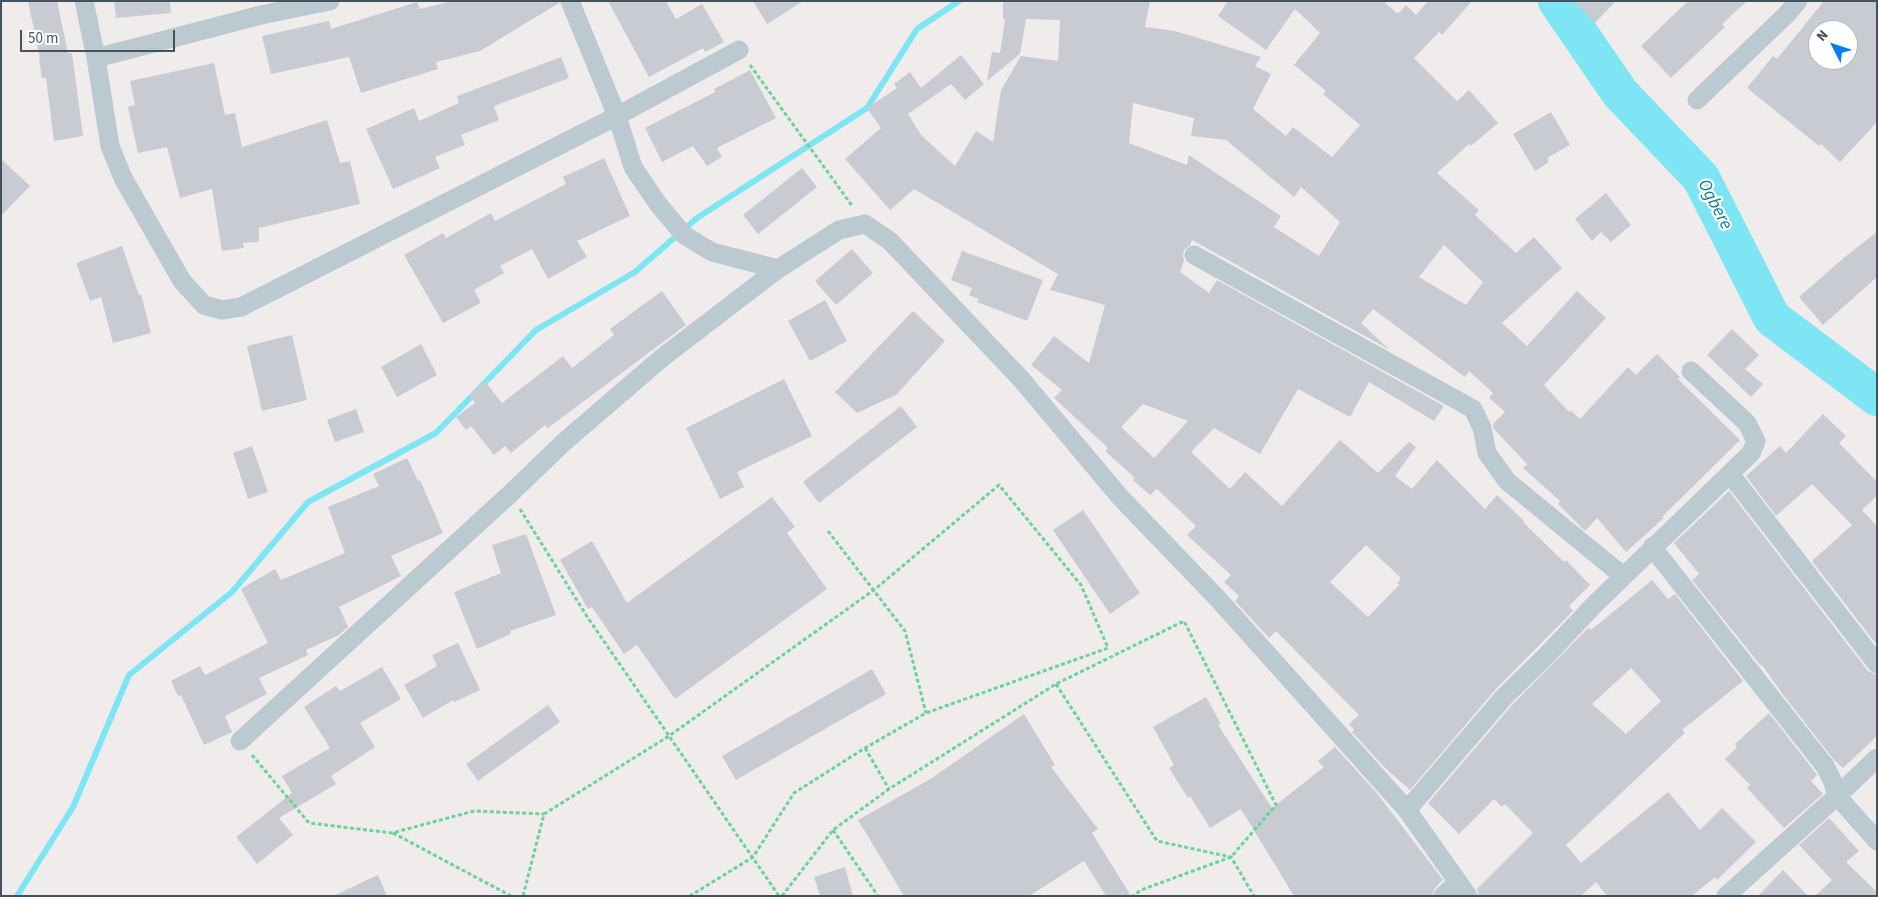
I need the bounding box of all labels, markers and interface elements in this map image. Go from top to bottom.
scale bar [22,20,178,52]
north arrow [1808,20,1858,70]
text: N [1812,26,1833,46]
text: 50 m [28,28,58,49]
water label: Ogbere [1692,176,1736,234]

